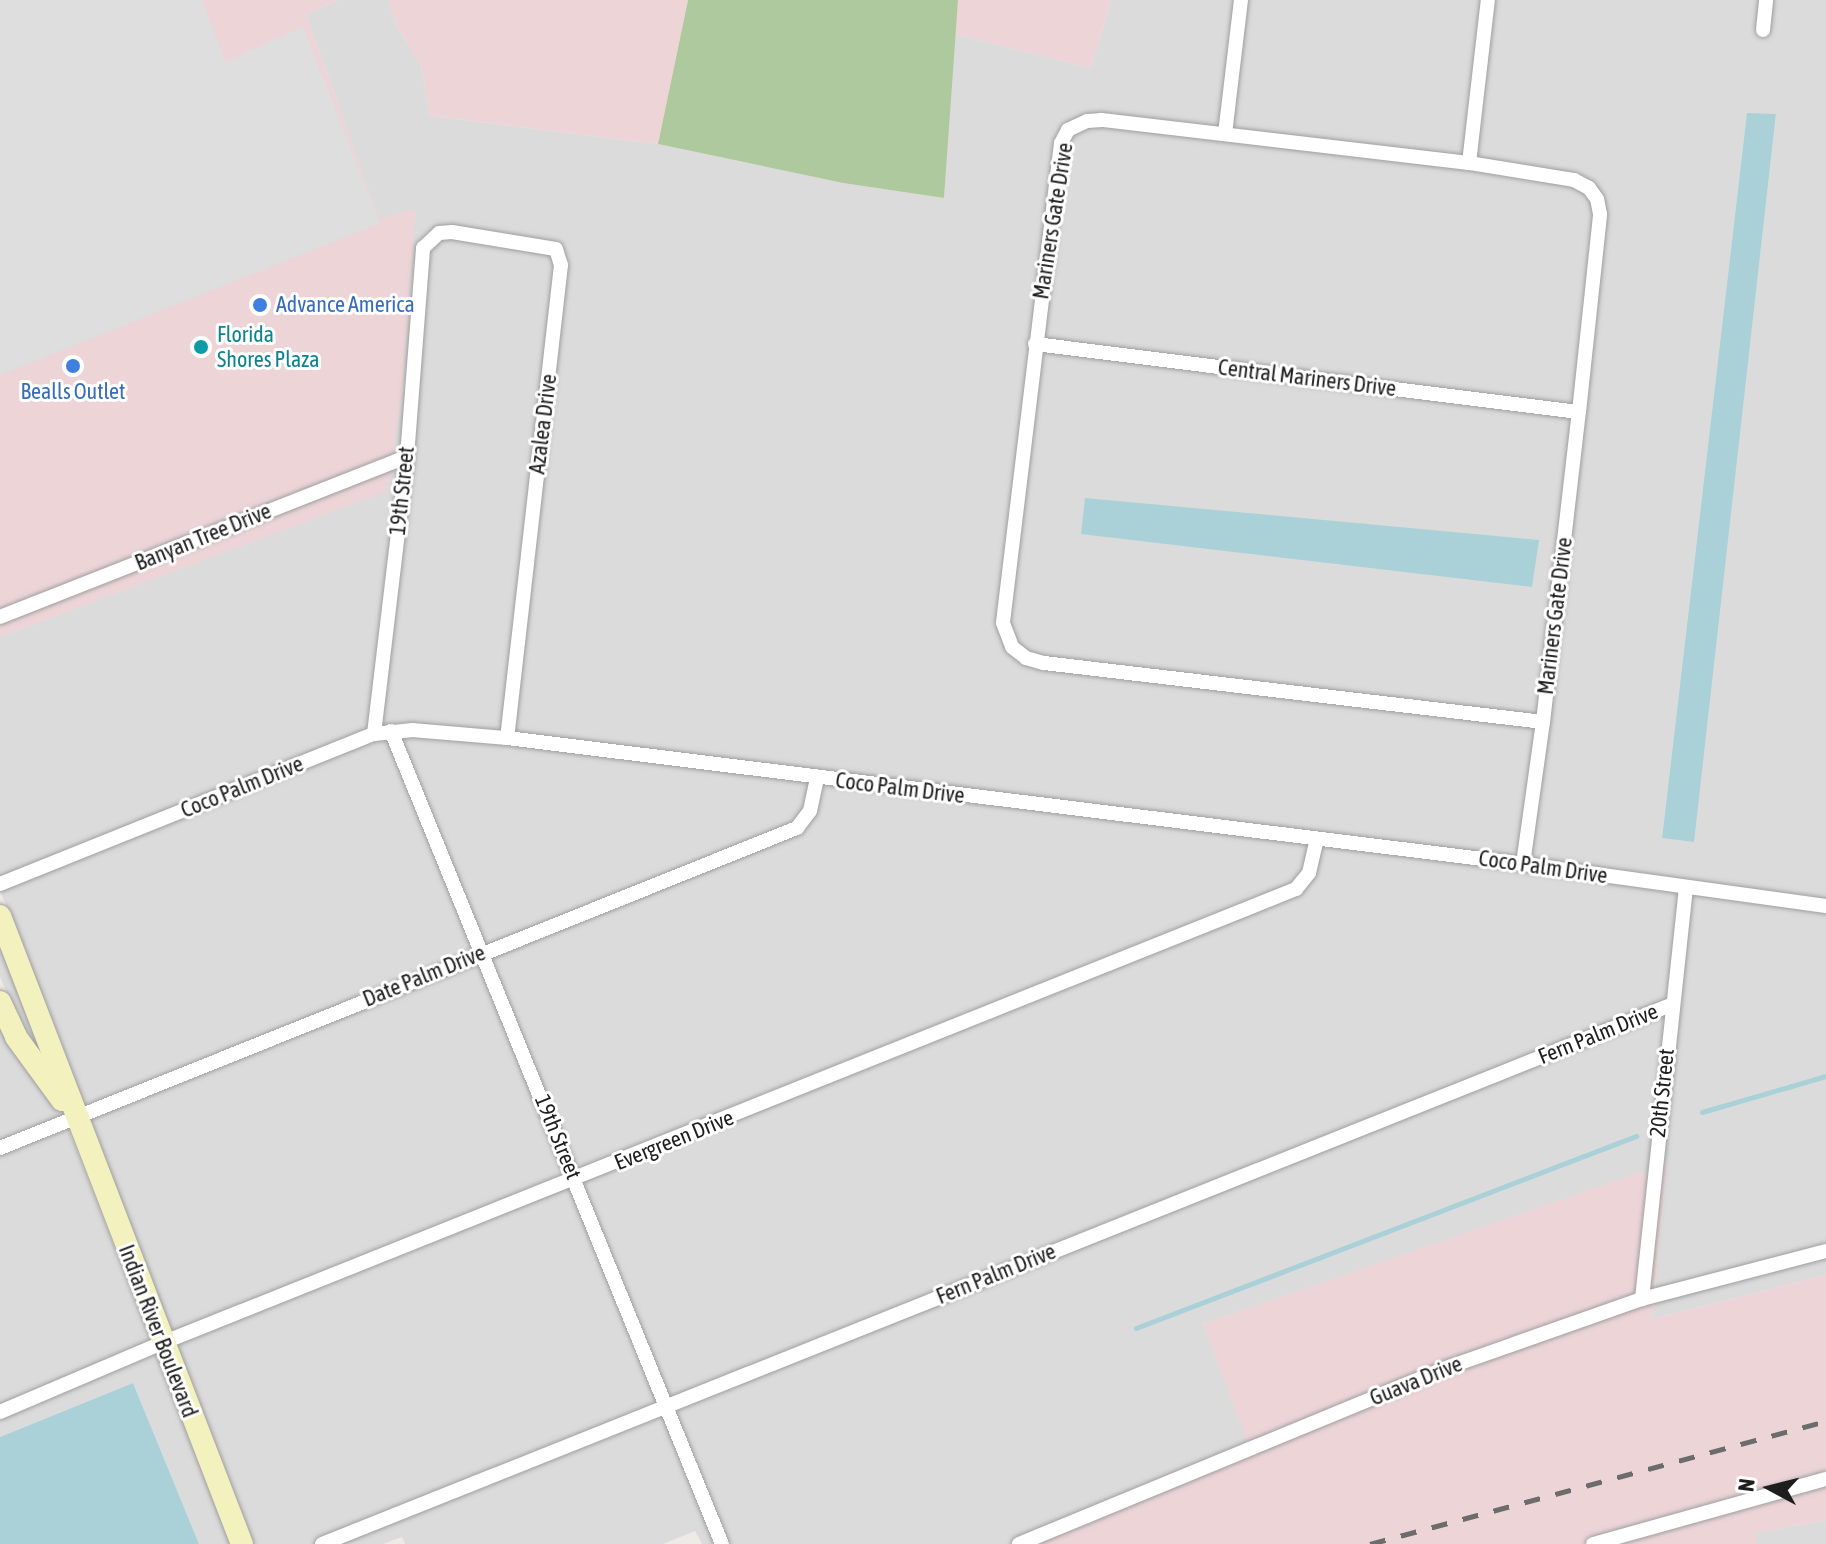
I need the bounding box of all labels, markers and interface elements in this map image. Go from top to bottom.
street label: Mariners Gate Drive [1028,141,1078,301]
place label: Advance America [276,292,415,318]
marker: Advance America [251,296,269,314]
place label: Florida Shores Plaza [217,321,319,372]
marker: Florida Shores Plaza [192,338,210,356]
street label: Central Mariners Drive [1216,354,1398,402]
marker: Bealls Outlet [64,357,82,375]
street label: Azalea Drive [524,373,562,475]
place label: Bealls Outlet [21,379,125,405]
street label: 19th Street [384,445,420,537]
street label: Banyan Tree Drive [131,498,275,576]
street label: Mariners Gate Drive [1532,536,1578,696]
street label: Coco Palm Drive [177,750,307,824]
street label: Coco Palm Drive [834,767,966,809]
street label: Coco Palm Drive [1477,845,1609,889]
street label: Date Palm Drive [359,939,489,1013]
street label: Fern Palm Drive [1534,998,1662,1070]
street label: 20th Street [1644,1047,1680,1139]
street label: 19th Street [529,1091,587,1183]
street label: Evergreen Drive [611,1104,737,1176]
street label: Fern Palm Drive [932,1238,1060,1310]
street label: Indian River Boulevard [113,1241,203,1421]
street label: Guava Drive [1366,1351,1466,1411]
north arrow [1730,1448,1810,1528]
text: N [1732,1477,1760,1493]

